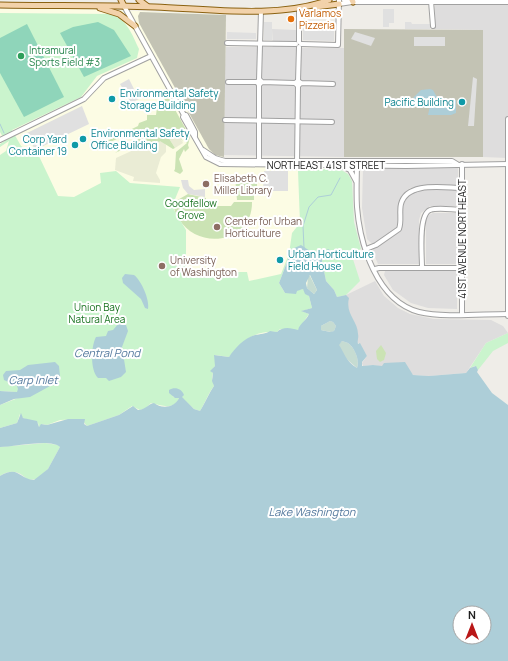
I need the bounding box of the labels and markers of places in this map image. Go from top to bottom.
place label: Varlamos Pizzeria [299,6,341,32]
marker: Varlamos Pizzeria [286,14,296,24]
place label: Intramural Sports Field #3 [29,43,100,69]
marker: Intramural Sports Field #3 [16,51,26,61]
place label: Environmental Safety Storage Building [120,86,219,112]
marker: Environmental Safety Storage Building [107,94,117,104]
place label: Pacific Building [384,95,454,109]
marker: Pacific Building [457,97,467,107]
place label: Environmental Safety Office Building [91,126,190,152]
place label: Corp Yard Container 19 [9,132,67,158]
marker: Environmental Safety Office Building [78,134,88,144]
marker: Corp Yard Container 19 [70,140,80,150]
place label: Elisabeth C. Miller Library [214,171,273,197]
marker: Elisabeth C. Miller Library [201,179,211,189]
place label: Center for Urban Horticulture [225,214,302,240]
marker: Center for Urban Horticulture [212,222,222,232]
place label: Urban Horticulture Field House [288,247,374,273]
place label: University of Washington [170,253,237,279]
marker: Urban Horticulture Field House [275,255,285,265]
marker: University of Washington [157,261,167,271]

